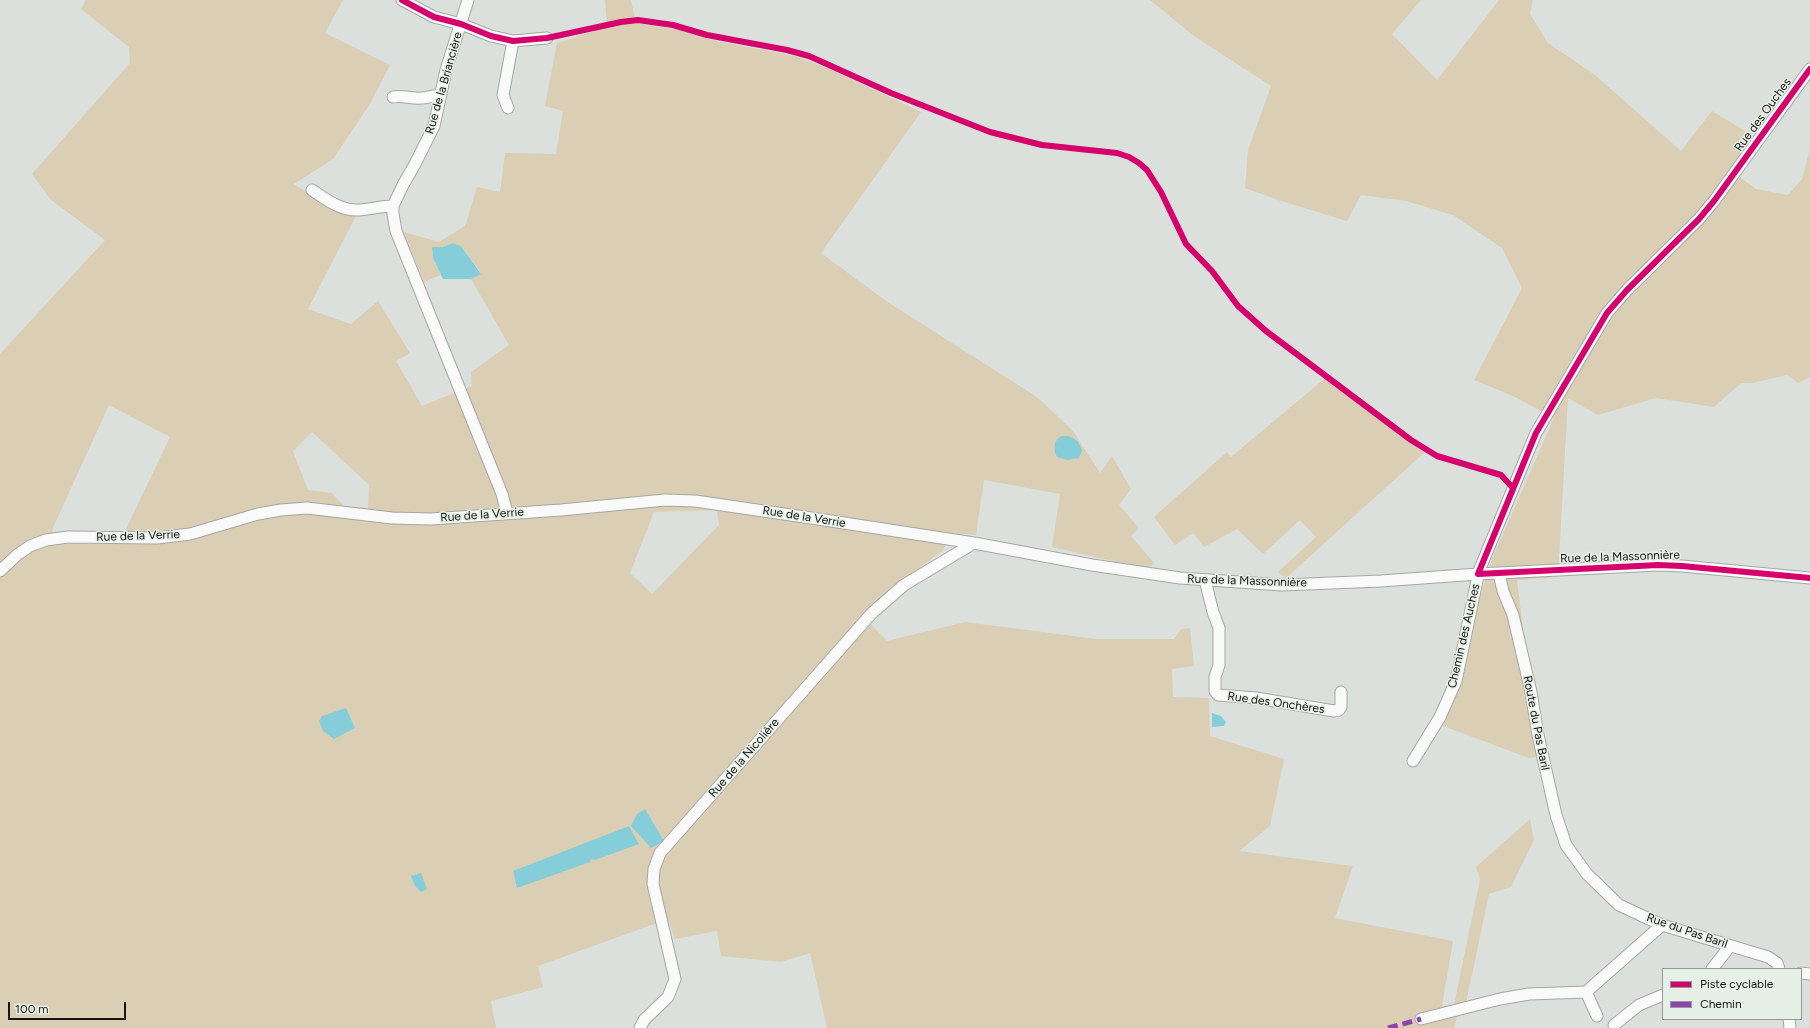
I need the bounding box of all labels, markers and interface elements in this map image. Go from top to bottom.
street label: Rue de la Briancière [423,30,465,136]
street label: Rue des Ouches [1732,75,1794,155]
street label: Rue de la Verrie [761,503,847,531]
street label: Rue de la Verrie [440,505,524,525]
street label: Rue de la Verrie [96,527,180,545]
street label: Rue de la Massonnière [1560,548,1680,566]
street label: Rue de la Massonnière [1187,572,1307,590]
street label: Chemin des Auches [1445,582,1483,690]
street label: Route du Pas Baril [1520,674,1552,772]
street label: Rue des Onchères [1227,689,1325,717]
street label: Rue de la Nicolière [706,715,782,801]
street label: Rue du Pas Baril [1645,910,1729,952]
legend [1662,968,1802,1020]
text: Piste cyclable [1700,977,1773,991]
scale bar [10,994,128,1020]
text: Chemin [1700,997,1742,1011]
text: 100 m [15,1002,49,1016]

